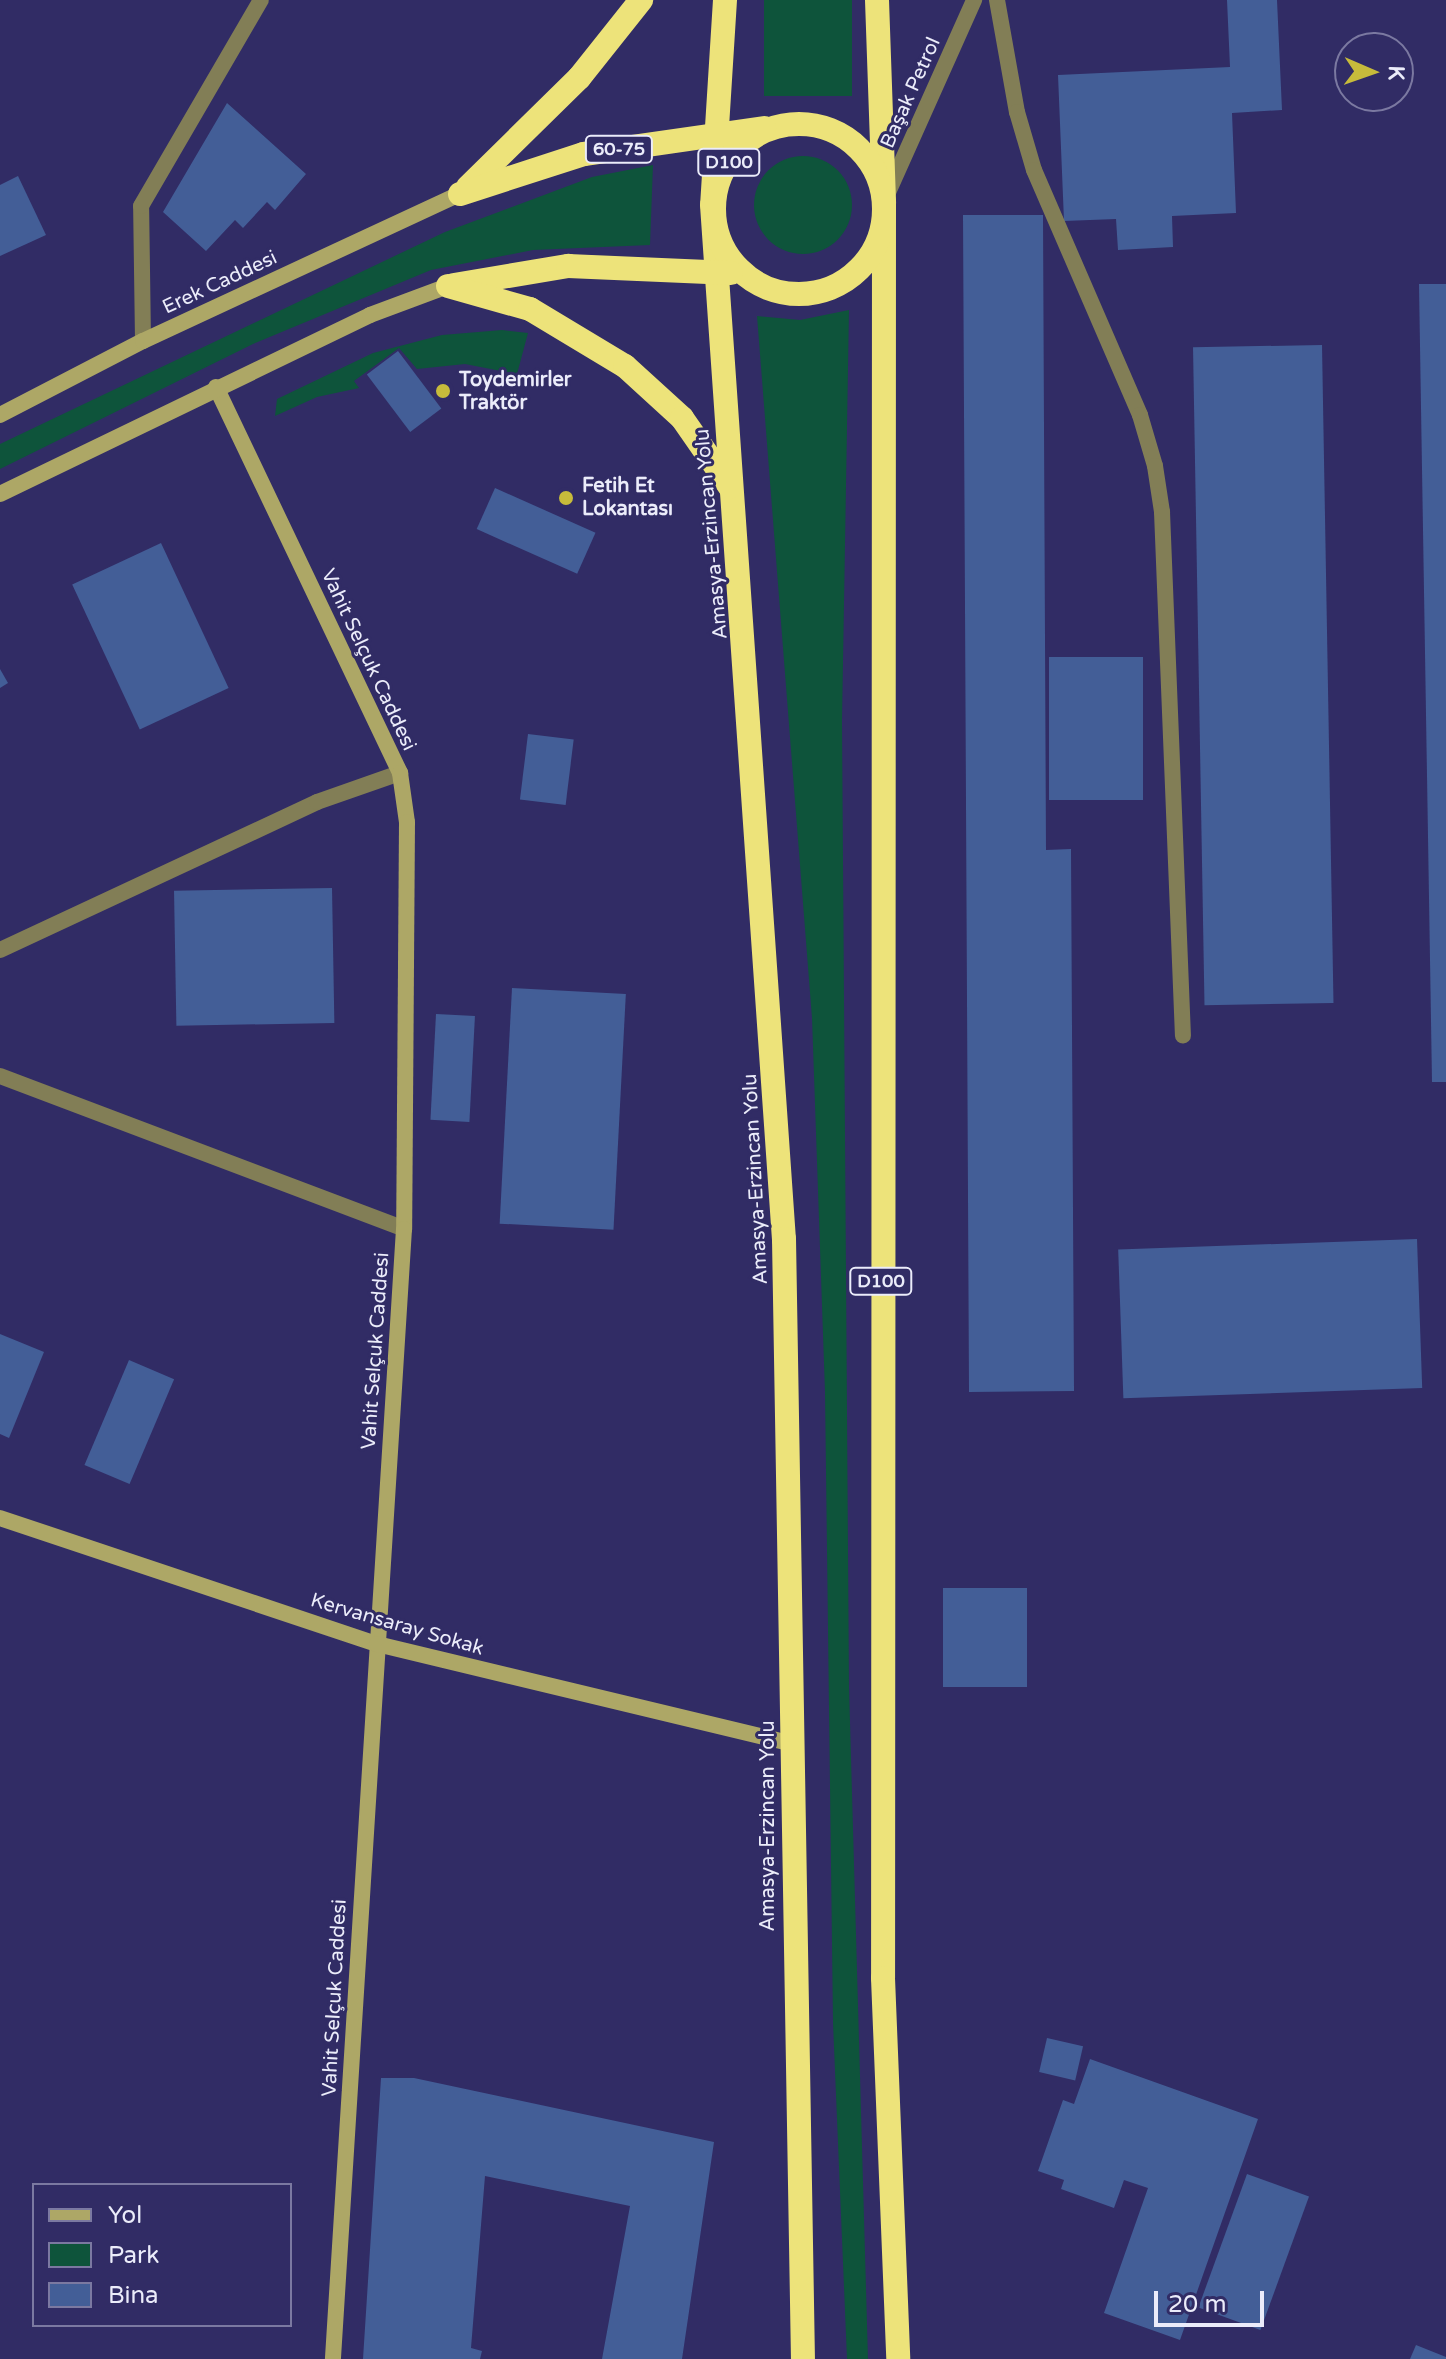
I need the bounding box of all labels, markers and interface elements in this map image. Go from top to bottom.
north arrow [1334,32,1414,112]
street label: Başak Petrol [876,34,946,152]
text: K [1383,65,1409,81]
road number: 60-75 [583,135,655,163]
road number: D100 [697,148,761,176]
street label: Erek Caddesi [159,246,281,320]
place label: Toydemirler Traktör [459,368,571,415]
marker: Toydemirler Traktör [434,382,452,400]
street label: Amasya-Erzincan Yolu [691,428,733,640]
place label: Fetih Et Lokantası [582,474,673,521]
marker: Fetih Et Lokantası [557,489,575,507]
street label: Vahit Selçuk Caddesi [315,565,421,755]
street label: Amasya-Erzincan Yolu [738,1073,774,1285]
street label: Vahit Selçuk Caddesi [357,1251,395,1451]
road number: D100 [849,1267,913,1295]
street label: Kervansaray Sokak [308,1589,486,1661]
street label: Amasya-Erzincan Yolu [756,1720,780,1932]
street label: Vahit Selçuk Caddesi [318,1899,352,2097]
legend [32,2183,292,2327]
text: Yol [108,2201,142,2230]
text: Park [108,2241,159,2270]
scale bar [1158,2275,1268,2325]
text: Bina [108,2281,159,2310]
text: 20 m [1168,2290,1226,2319]

